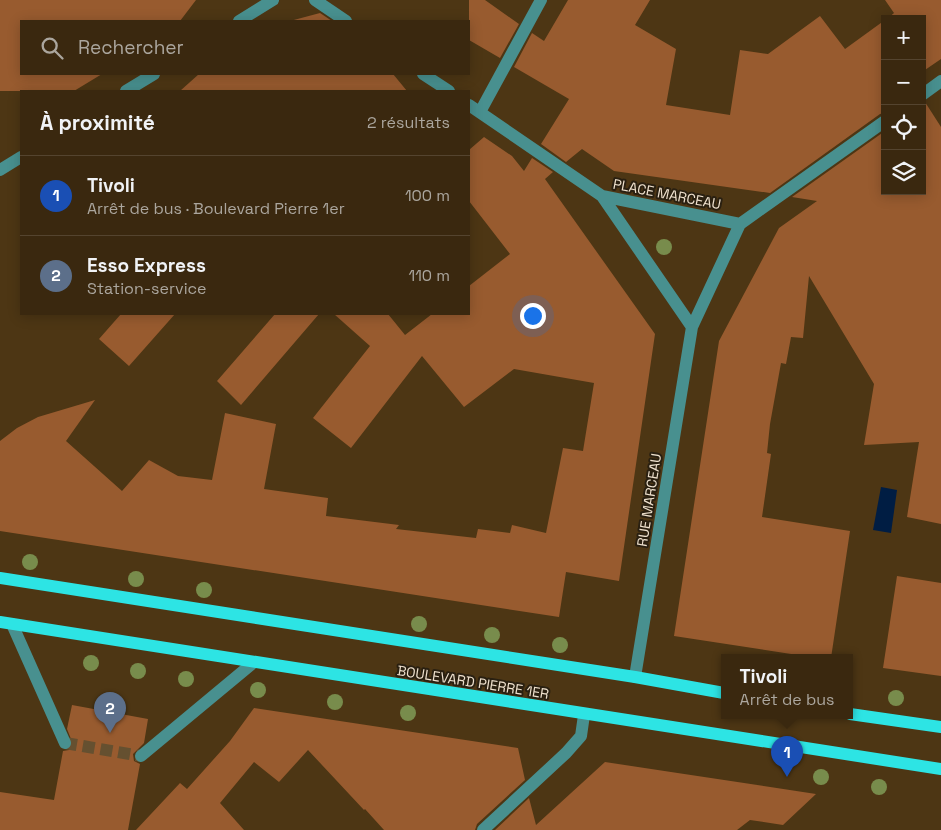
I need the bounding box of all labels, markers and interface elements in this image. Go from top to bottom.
map controls [881,15,926,195]
button: + [881,15,926,60]
search box [20,20,470,75]
icon: search [38,34,66,62]
text: Rechercher [78,35,184,60]
button: − [881,60,926,105]
button: locate [881,105,926,150]
text: À proximité [40,109,155,136]
text: 2 résultats [367,112,450,133]
button: layers [881,150,926,195]
text: Tivoli [87,173,135,198]
street label: PLACE MARCEAU [611,175,723,213]
text: 1 [52,185,60,206]
text: 100 m [405,185,450,206]
text: Arrêt de bus · Boulevard Pierre 1er [87,198,345,219]
text: Esso Express [87,253,206,278]
text: 2 [51,265,61,286]
text: 110 m [408,265,450,286]
text: Station-service [87,278,207,299]
your location [520,303,546,329]
street label: RUE MARCEAU [633,452,665,548]
popup [721,654,853,719]
street label: BOULEVARD PIERRE 1ER [396,661,550,703]
text: Tivoli [740,664,787,689]
text: Arrêt de bus [740,689,834,710]
pin: 2 [94,692,126,733]
pin: 1 [771,736,803,777]

